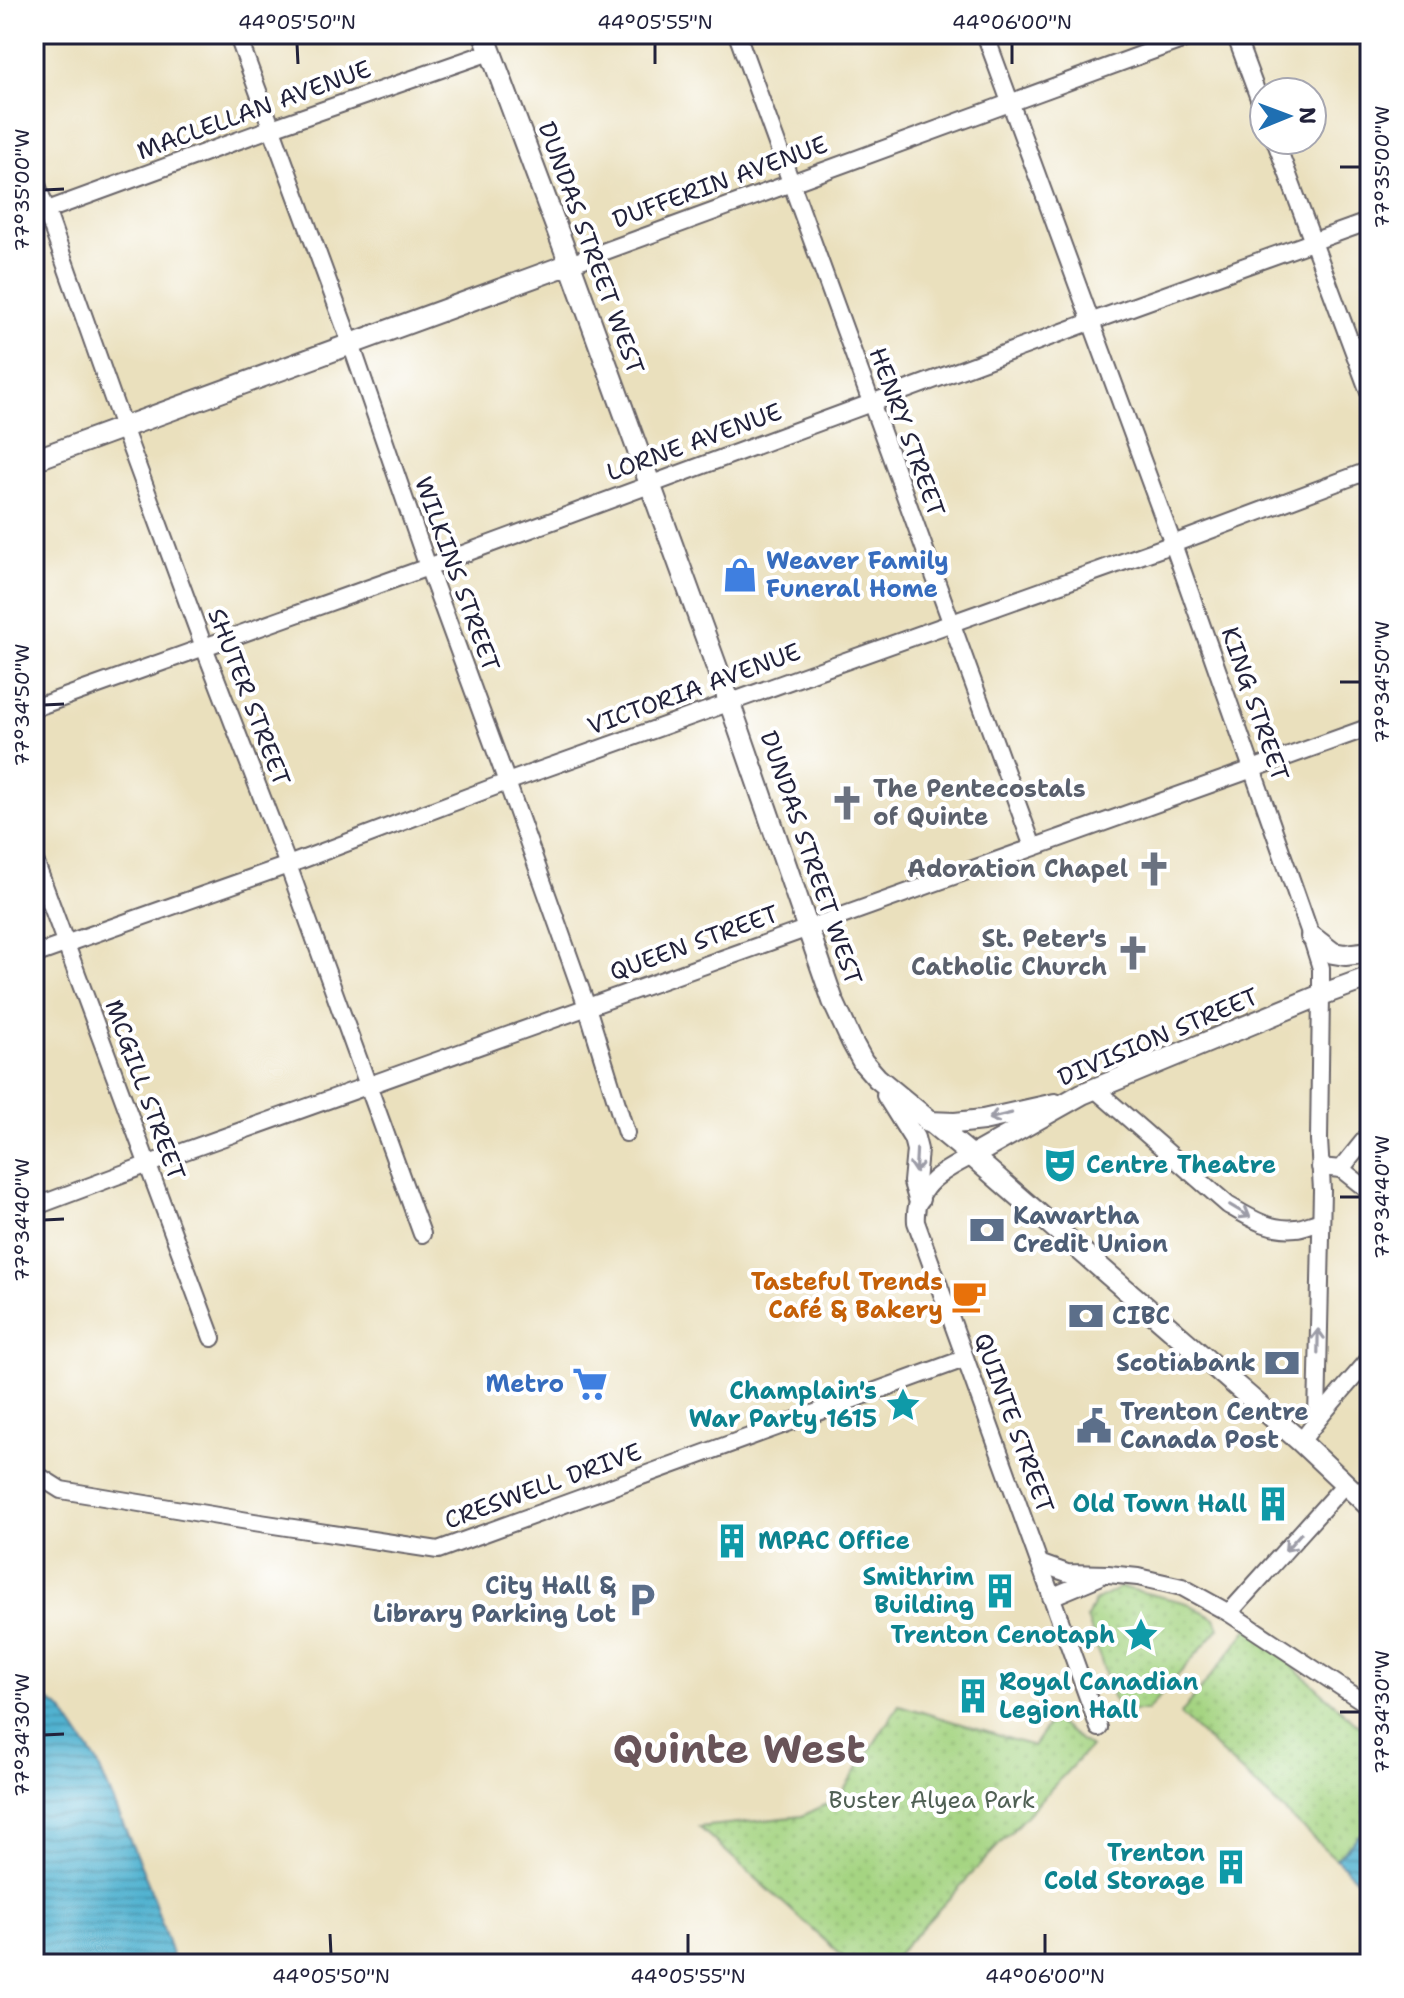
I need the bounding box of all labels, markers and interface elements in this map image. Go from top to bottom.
text: 44°05'50"N [238,9,356,35]
text: 44°05'55"N [597,9,713,35]
text: 44°06'00"N [952,9,1072,35]
street label: MACLELLAN AVENUE [133,53,375,167]
north arrow [1248,76,1328,156]
text: 77°35'00"W [1369,106,1395,228]
text: N [1293,107,1322,125]
street label: DUNDAS STREET WEST [530,117,652,379]
street label: DUFFERIN AVENUE [608,128,832,236]
text: 77°35'00"W [9,129,35,251]
street label: HENRY STREET [862,343,953,521]
street label: LORNE AVENUE [602,395,786,489]
street label: WILKINS STREET [407,472,507,676]
place label: Weaver Family Funeral Home [766,545,949,605]
shop icon: Weaver Family Funeral Home [721,556,759,594]
street label: SHUTER STREET [200,604,298,791]
text: 77°34'50"W [1369,621,1395,743]
street label: KING STREET [1214,623,1296,786]
street label: VICTORIA AVENUE [583,636,805,742]
text: 77°34'50"W [9,644,35,766]
street label: DUNDAS STREET WEST [752,727,870,989]
place label: The Pentecostals of Quinte [873,773,1086,833]
church icon: The Pentecostals of Quinte [828,784,866,822]
church icon: Adoration Chapel [1135,850,1173,888]
place label: Adoration Chapel [907,853,1128,885]
street label: QUEEN STREET [605,898,783,988]
place label: St. Peter's Catholic Church [911,923,1107,983]
church icon: St. Peter's Catholic Church [1114,934,1152,972]
street label: DIVISION STREET [1053,980,1263,1094]
street label: MCGILL STREET [97,995,193,1185]
one-way arrow [987,1109,1013,1124]
text: 77°34'40"W [1369,1135,1395,1259]
theatre icon: Centre Theatre [1041,1146,1079,1184]
one-way arrow [908,1147,923,1174]
place label: Centre Theatre [1086,1149,1276,1181]
text: 77°34'40"W [9,1158,35,1282]
place label: Kawartha Credit Union [1013,1200,1168,1260]
one-way arrow [1228,1204,1251,1220]
bank icon: Kawartha Credit Union [968,1211,1006,1249]
place label: Tasteful Trends Café & Bakery [751,1266,943,1326]
cafe icon: Tasteful Trends Café & Bakery [950,1277,988,1315]
bank icon: CIBC [1067,1297,1105,1335]
place label: CIBC [1112,1300,1170,1332]
street label: QUINTE STREET [967,1328,1062,1518]
one-way arrow [1310,1328,1326,1355]
bank icon: Scotiabank [1263,1344,1301,1382]
place label: Scotiabank [1116,1347,1256,1379]
supermarket icon: Metro [571,1365,609,1403]
place label: Metro [486,1368,564,1400]
place label: Champlain's War Party 1615 [689,1375,877,1435]
place icon: Champlain's War Party 1615 [884,1386,922,1424]
place label: Trenton Centre Canada Post [1120,1396,1309,1456]
public building icon: Trenton Centre Canada Post [1075,1407,1113,1445]
street label: CRESWELL DRIVE [440,1436,646,1536]
building icon: Old Town Hall [1254,1485,1292,1523]
place label: Old Town Hall [1073,1488,1247,1520]
building icon: MPAC Office [713,1522,751,1560]
place label: MPAC Office [758,1525,910,1557]
one-way arrow [1284,1532,1302,1552]
place label: Smithrim Building [863,1561,974,1621]
place label: City Hall & Library Parking Lot [373,1570,616,1630]
building icon: Smithrim Building [981,1572,1019,1610]
parking icon: City Hall & Library Parking Lot [623,1581,661,1619]
place icon: Trenton Cenotaph [1122,1616,1160,1654]
place label: Trenton Cenotaph [890,1619,1115,1651]
text: 77°34'30"W [1369,1650,1395,1774]
place label: Royal Canadian Legion Hall [999,1666,1198,1726]
text: 77°34'30"W [9,1673,35,1797]
building icon: Royal Canadian Legion Hall [954,1677,992,1715]
district label: Quinte West [612,1722,866,1776]
park label: Buster Alyea Park [828,1784,1036,1816]
place label: Trenton Cold Storage [1044,1837,1205,1897]
building icon: Trenton Cold Storage [1212,1848,1250,1886]
text: 44°05'50"N [272,1963,390,1989]
text: 44°05'55"N [630,1963,746,1989]
text: 44°06'00"N [985,1963,1105,1989]

